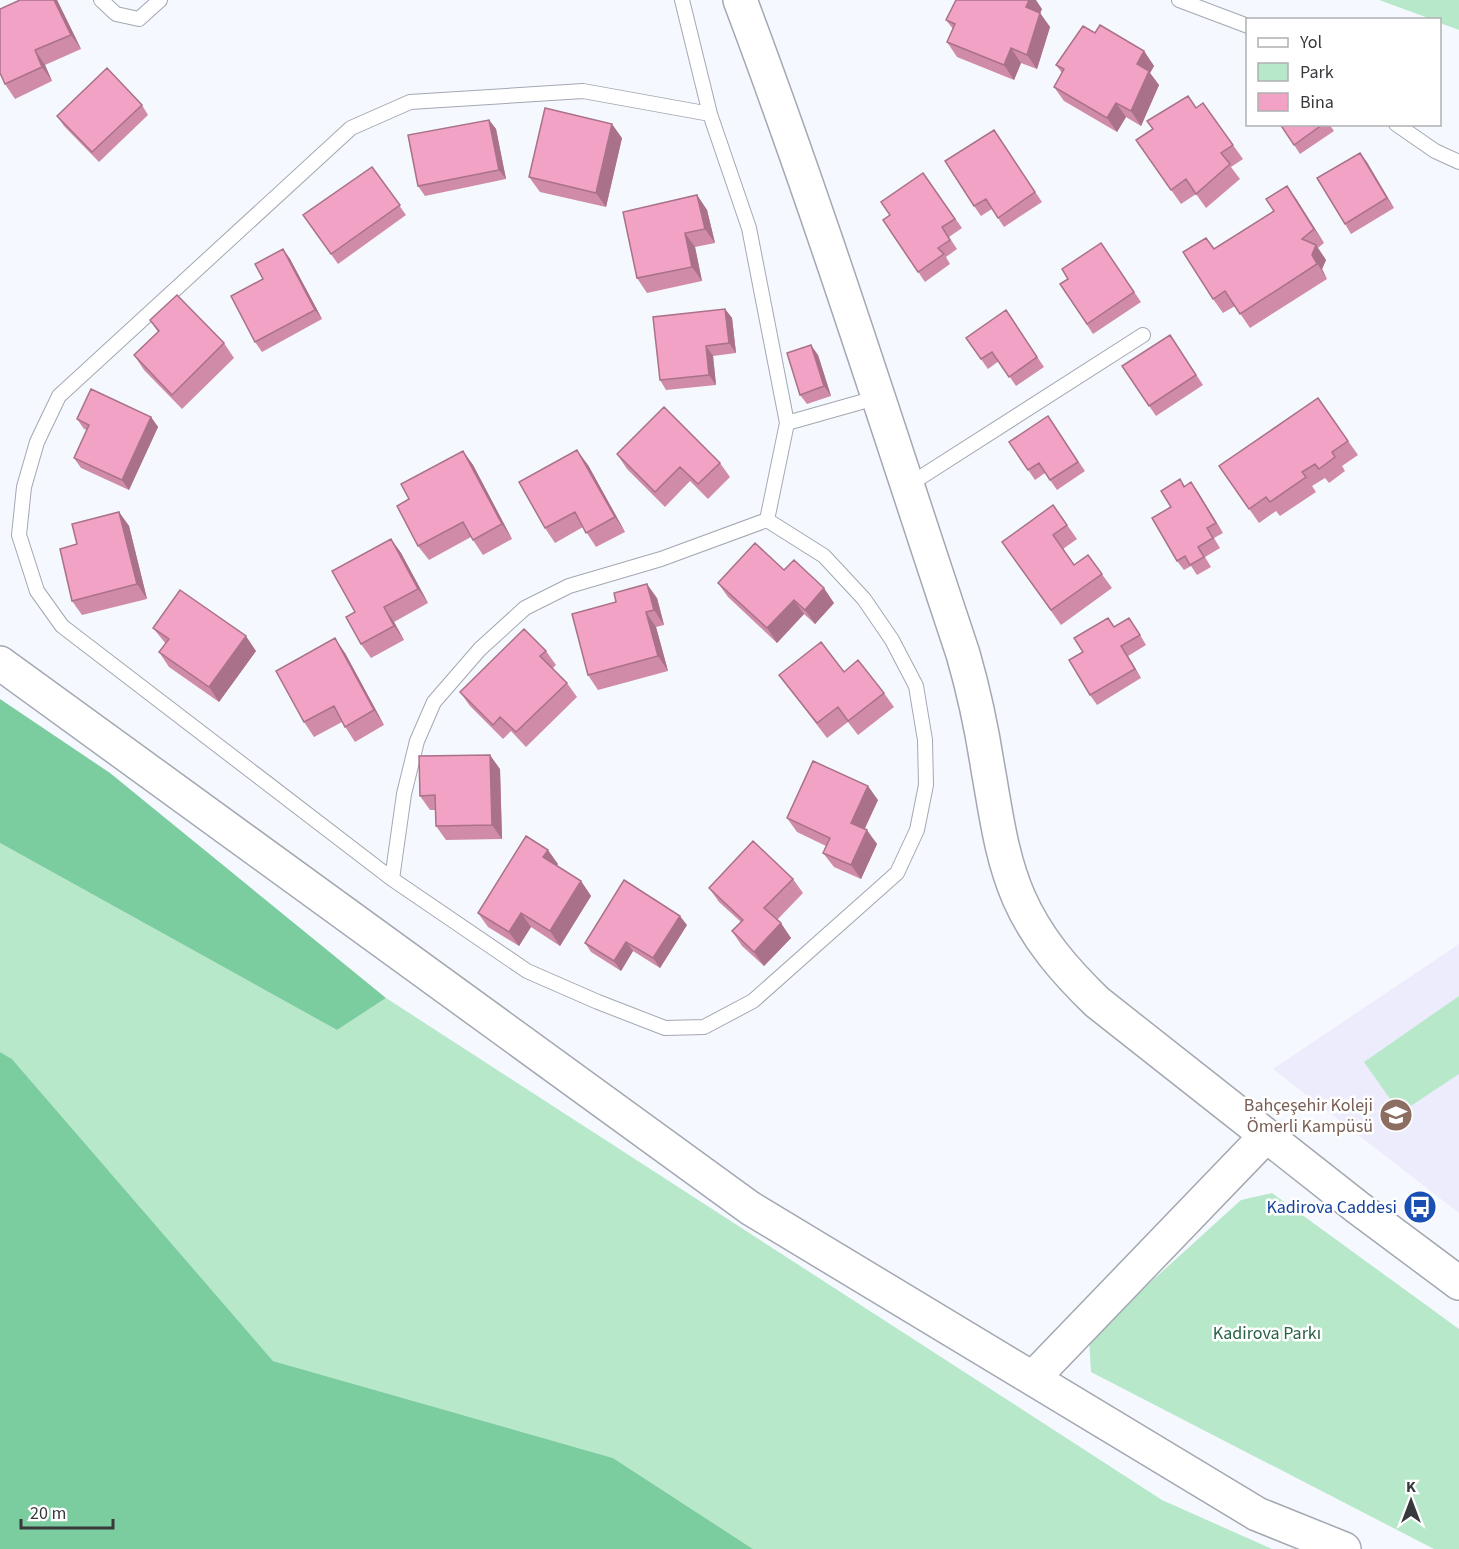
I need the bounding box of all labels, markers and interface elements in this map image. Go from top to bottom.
legend [1246,18,1441,126]
text: Yol [1299,30,1322,55]
text: Park [1300,60,1334,85]
text: Bina [1300,90,1334,115]
place label: Bahçeşehir Koleji Ömerli Kampüsü [1244,1093,1373,1139]
school or university icon: Bahçeşehir Koleji Ömerli Kampüsü [1378,1097,1414,1133]
bus stop icon: Kadirova Caddesi [1402,1189,1438,1225]
place label: Kadirova Caddesi [1266,1195,1397,1220]
park label: Kadirova Parkı [1213,1321,1321,1346]
north arrow [1381,1471,1441,1531]
text: K [1406,1476,1416,1498]
scale bar [21,1492,112,1530]
text: 20 m [30,1501,66,1526]

